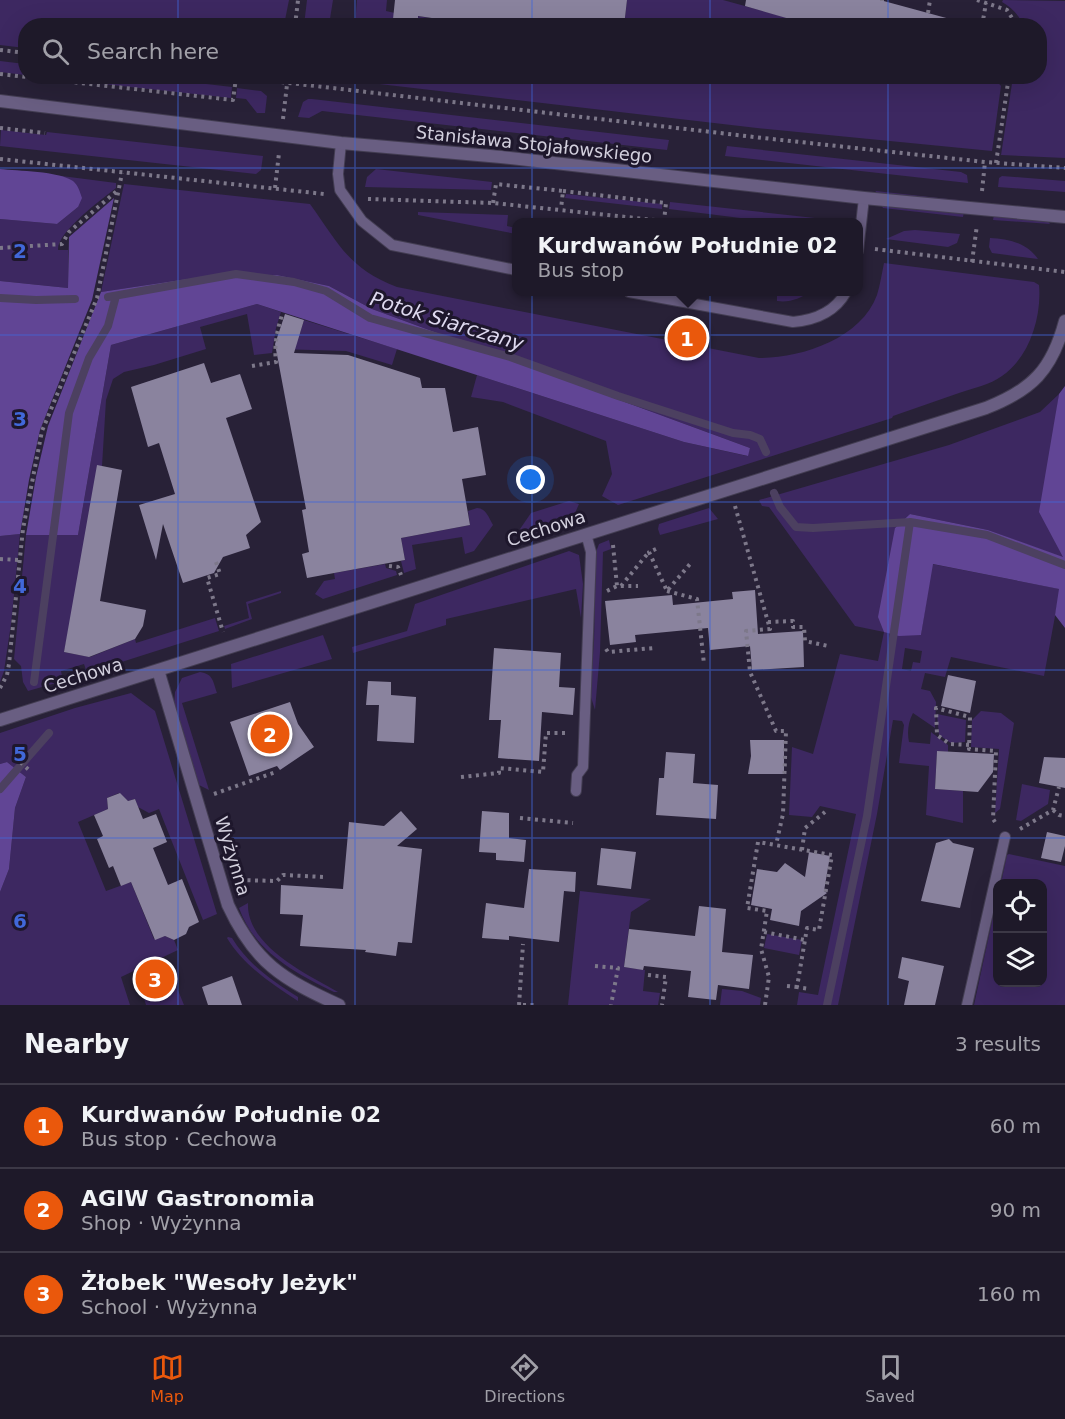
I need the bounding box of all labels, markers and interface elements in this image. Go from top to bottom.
search box [18,18,1047,84]
icon: search [39,35,72,68]
text: Search here [87,39,219,64]
street label: Stanisława Stojałowskiego [415,121,653,167]
popup [512,218,863,296]
text: Kurdwanów Południe 02 [537,233,838,258]
text: 2 [13,239,27,263]
text: Bus stop [537,258,624,282]
water label: Potok Siarczany [367,286,528,356]
pin: 1 [668,316,706,360]
text: 3 [13,407,27,431]
your location [516,465,545,494]
street label: Cechowa [504,505,588,551]
text: 4 [13,574,27,598]
street label: Cechowa [41,653,125,697]
pin: 2 [250,712,290,756]
text: 5 [13,742,27,766]
street label: Wyżynna [211,814,255,898]
map controls [993,879,1047,987]
button: locate [993,879,1047,933]
text: 6 [13,909,27,933]
button: layers [993,933,1047,987]
pin: 3 [136,956,174,1002]
text: Nearby [24,1029,129,1059]
text: 3 results [955,1032,1041,1056]
text: Kurdwanów Południe 02 [81,1102,381,1127]
text: 1 [37,1114,50,1138]
text: 60 m [990,1114,1041,1138]
text: Bus stop · Cechowa [81,1127,277,1151]
text: AGIW Gastronomia [81,1186,315,1211]
text: 2 [37,1198,50,1222]
text: 90 m [990,1198,1041,1222]
text: Shop · Wyżynna [81,1211,242,1235]
text: Żłobek "Wesoły Jeżyk" [81,1270,358,1295]
text: 3 [37,1282,50,1306]
text: 160 m [977,1282,1041,1306]
text: School · Wyżynna [81,1295,258,1319]
tab: Map [150,1351,184,1406]
tab: Directions [484,1351,565,1406]
tab: Saved [865,1351,915,1406]

